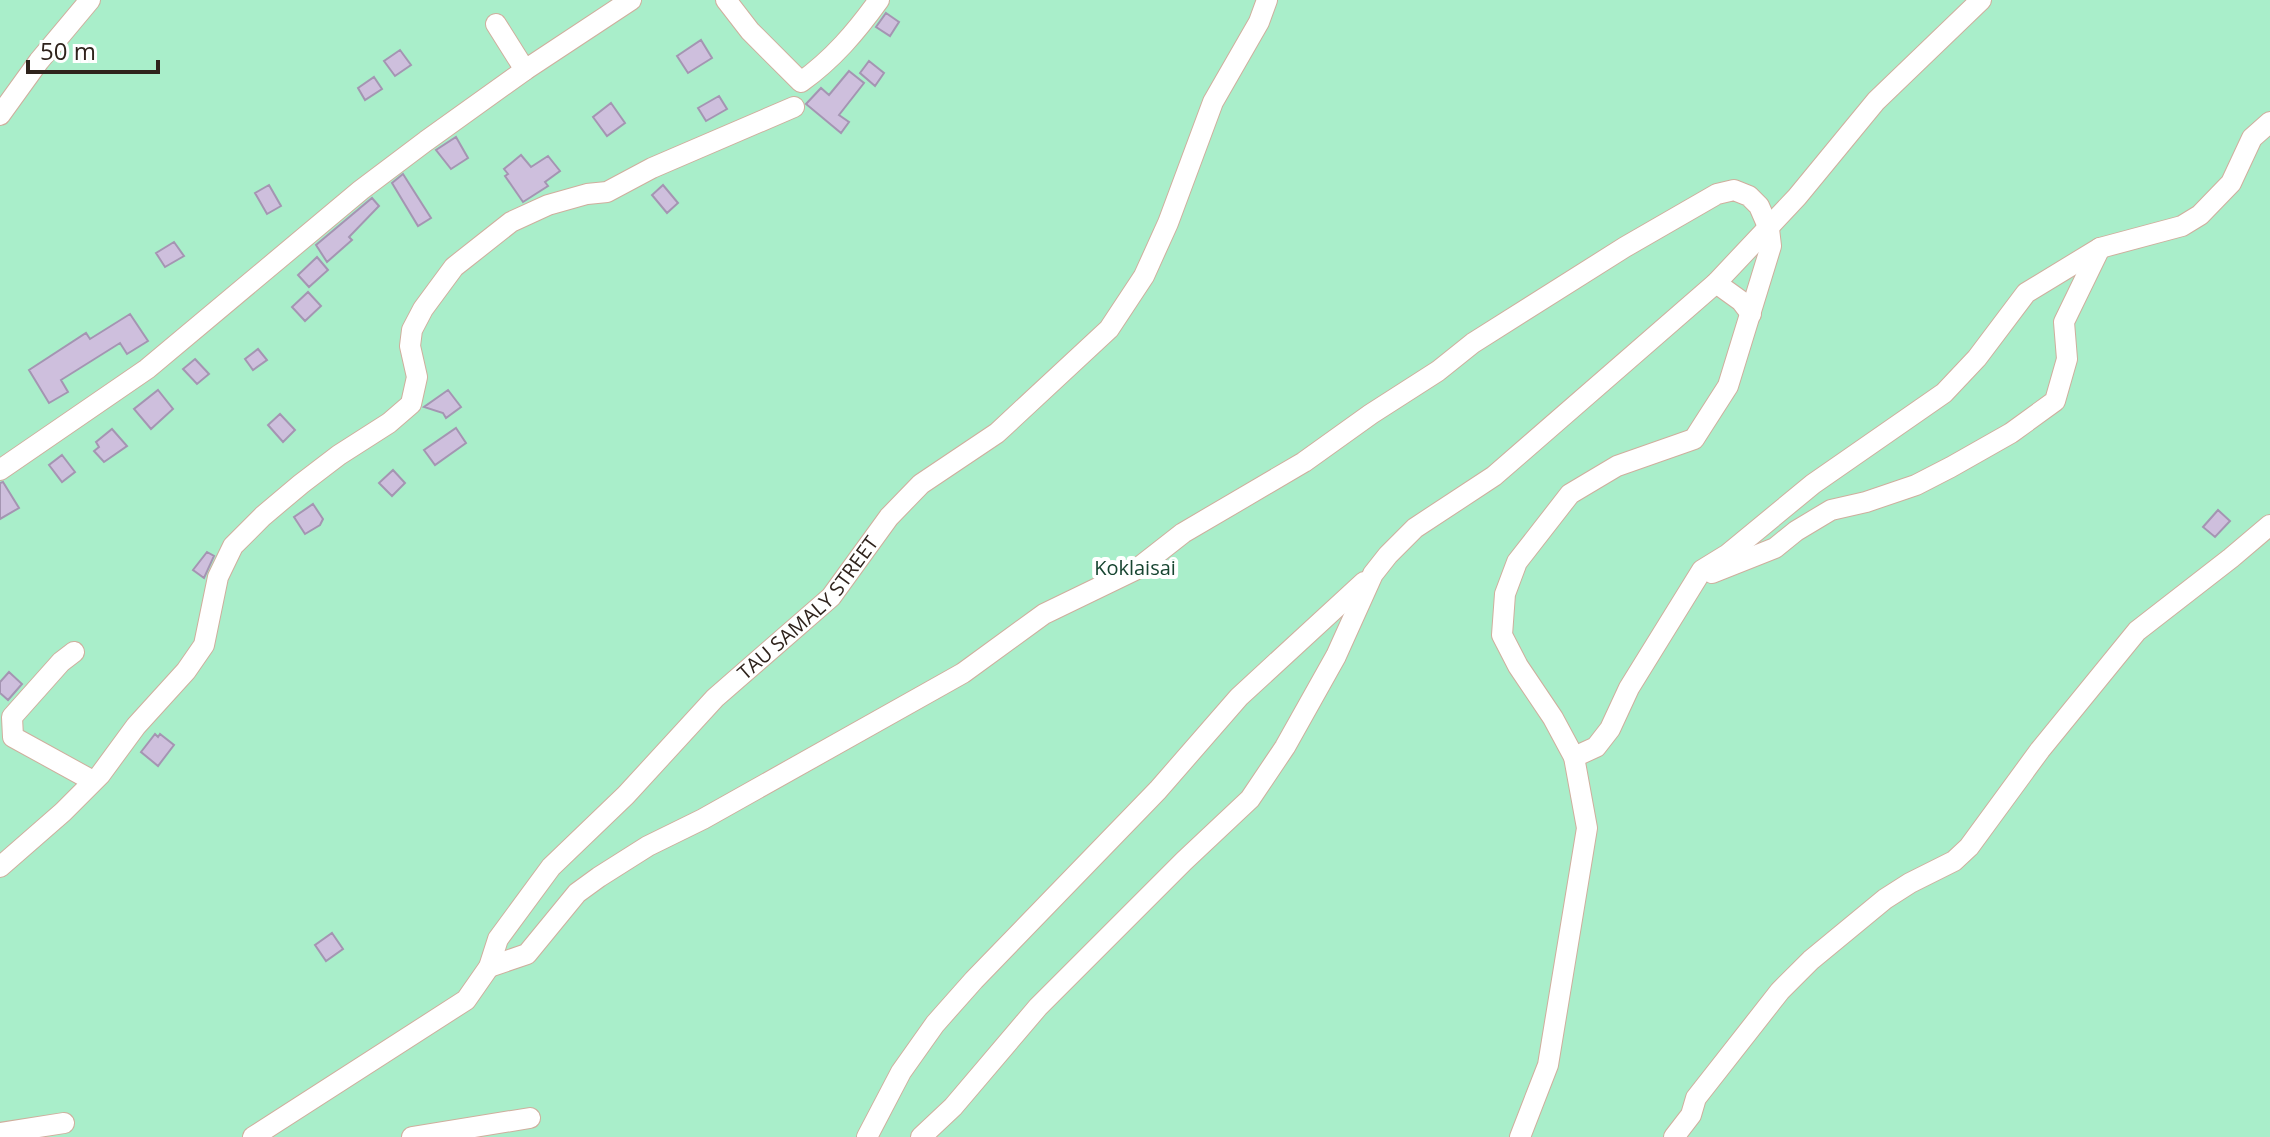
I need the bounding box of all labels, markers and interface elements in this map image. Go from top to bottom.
scale bar [28,24,158,74]
text: 50 m [40,34,96,67]
street label: TAU SAMALY STREET [731,530,884,685]
park label: Koklaisai [1094,554,1176,581]

